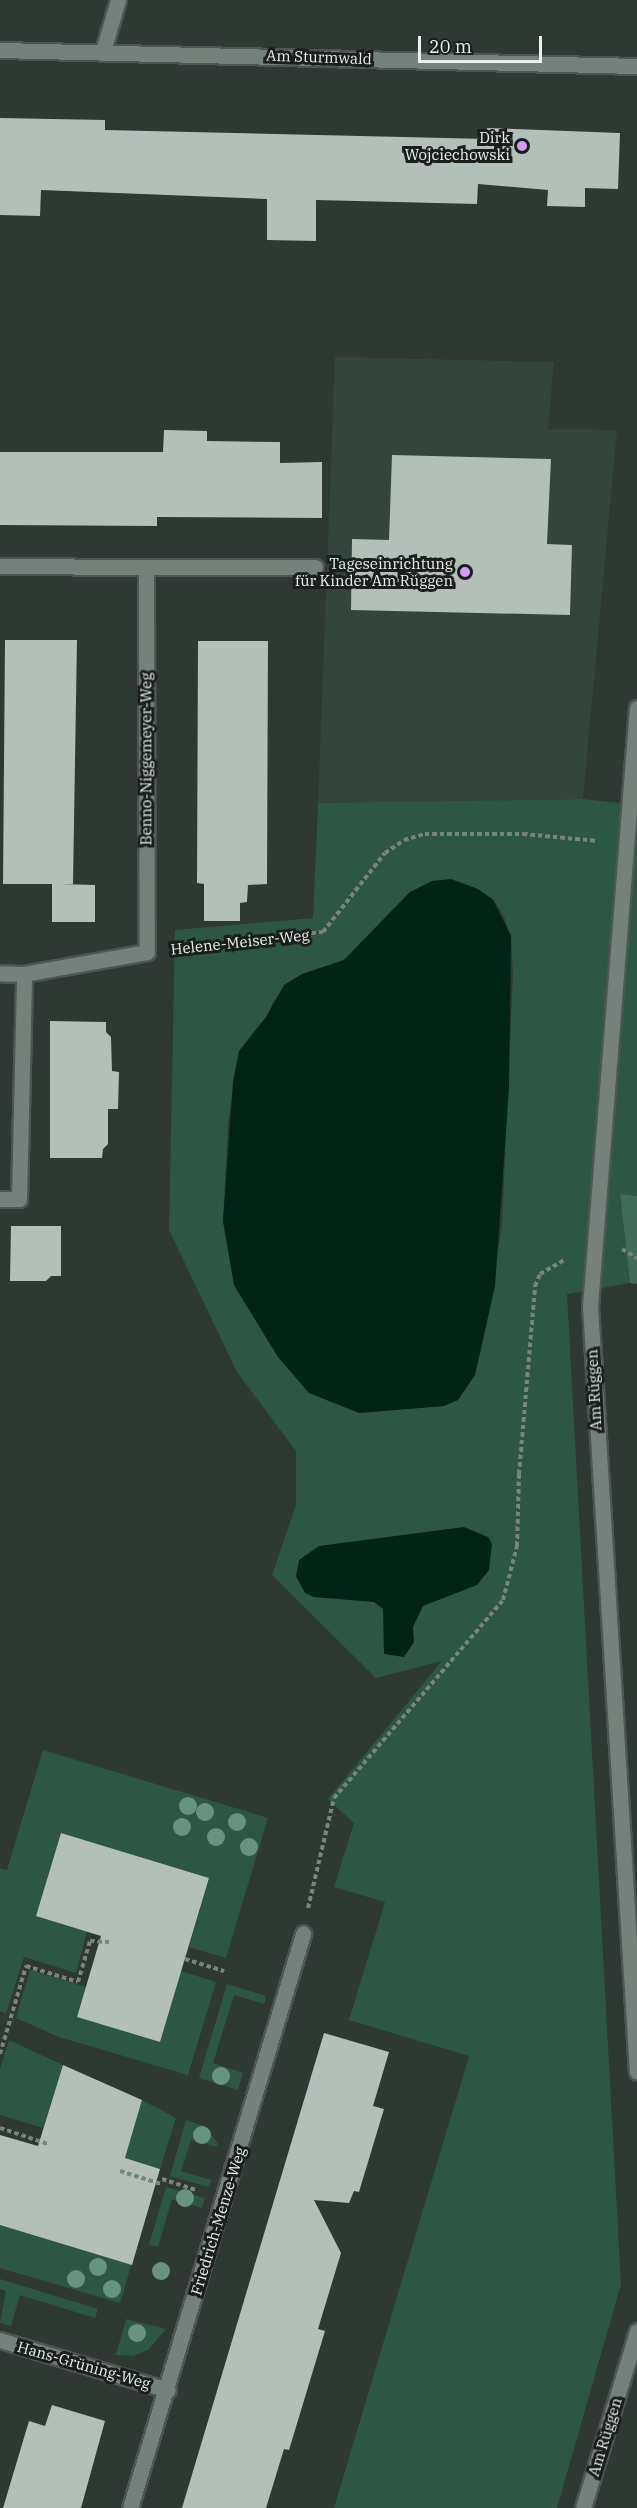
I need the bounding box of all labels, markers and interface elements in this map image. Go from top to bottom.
scale bar [421,24,546,62]
text: 20 m [429,35,472,58]
street label: Am Sturmwald [266,46,372,68]
place label: Dirk Wojciechowski [405,128,510,163]
marker: Dirk Wojciechowski [515,139,529,153]
place label: Tageseinrichtung für Kinder Am Rüggen [295,554,453,589]
marker: Tageseinrichtung für Kinder Am Rüggen [458,565,472,579]
street label: Benno-Niggemeyer-Weg [137,673,155,845]
street label: Helene-Meiser-Weg [170,926,310,958]
street label: Am Rüggen [583,1349,605,1431]
street label: Friedrich-Menze-Weg [187,2145,249,2297]
street label: Hans-Grüning-Weg [15,2337,153,2393]
street label: Am Rüggen [585,2396,625,2478]

